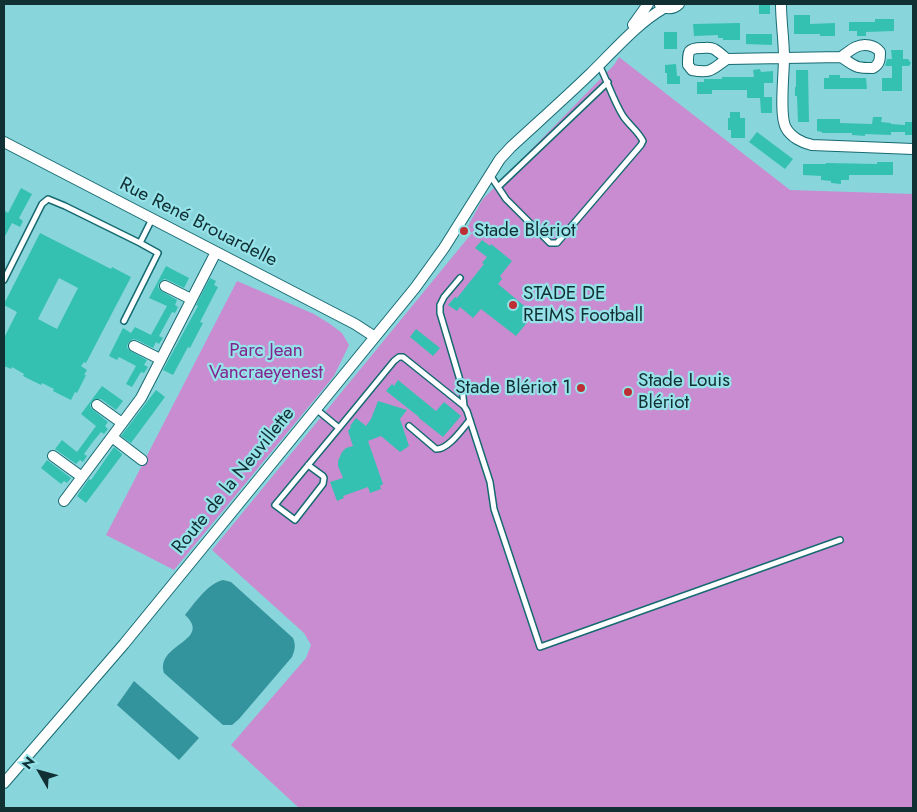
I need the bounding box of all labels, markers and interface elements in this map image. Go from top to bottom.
street label: Rue René Brouardelle [115,173,281,273]
place label: Stade Blériot [474,220,576,242]
marker: Stade Blériot [458,225,470,237]
place label: STADE DE REIMS Football [523,283,643,327]
marker: STADE DE REIMS Football [507,299,519,311]
park label: Parc Jean Vancraeyenest [209,340,323,384]
place label: Stade Louis Blériot [638,370,730,414]
place label: Stade Blériot 1 [455,377,571,399]
marker: Stade Blériot 1 [575,382,587,394]
marker: Stade Louis Blériot [622,386,634,398]
street label: Route de la Neuvillette [168,403,300,559]
north arrow [15,747,65,797]
text: N [17,752,39,773]

